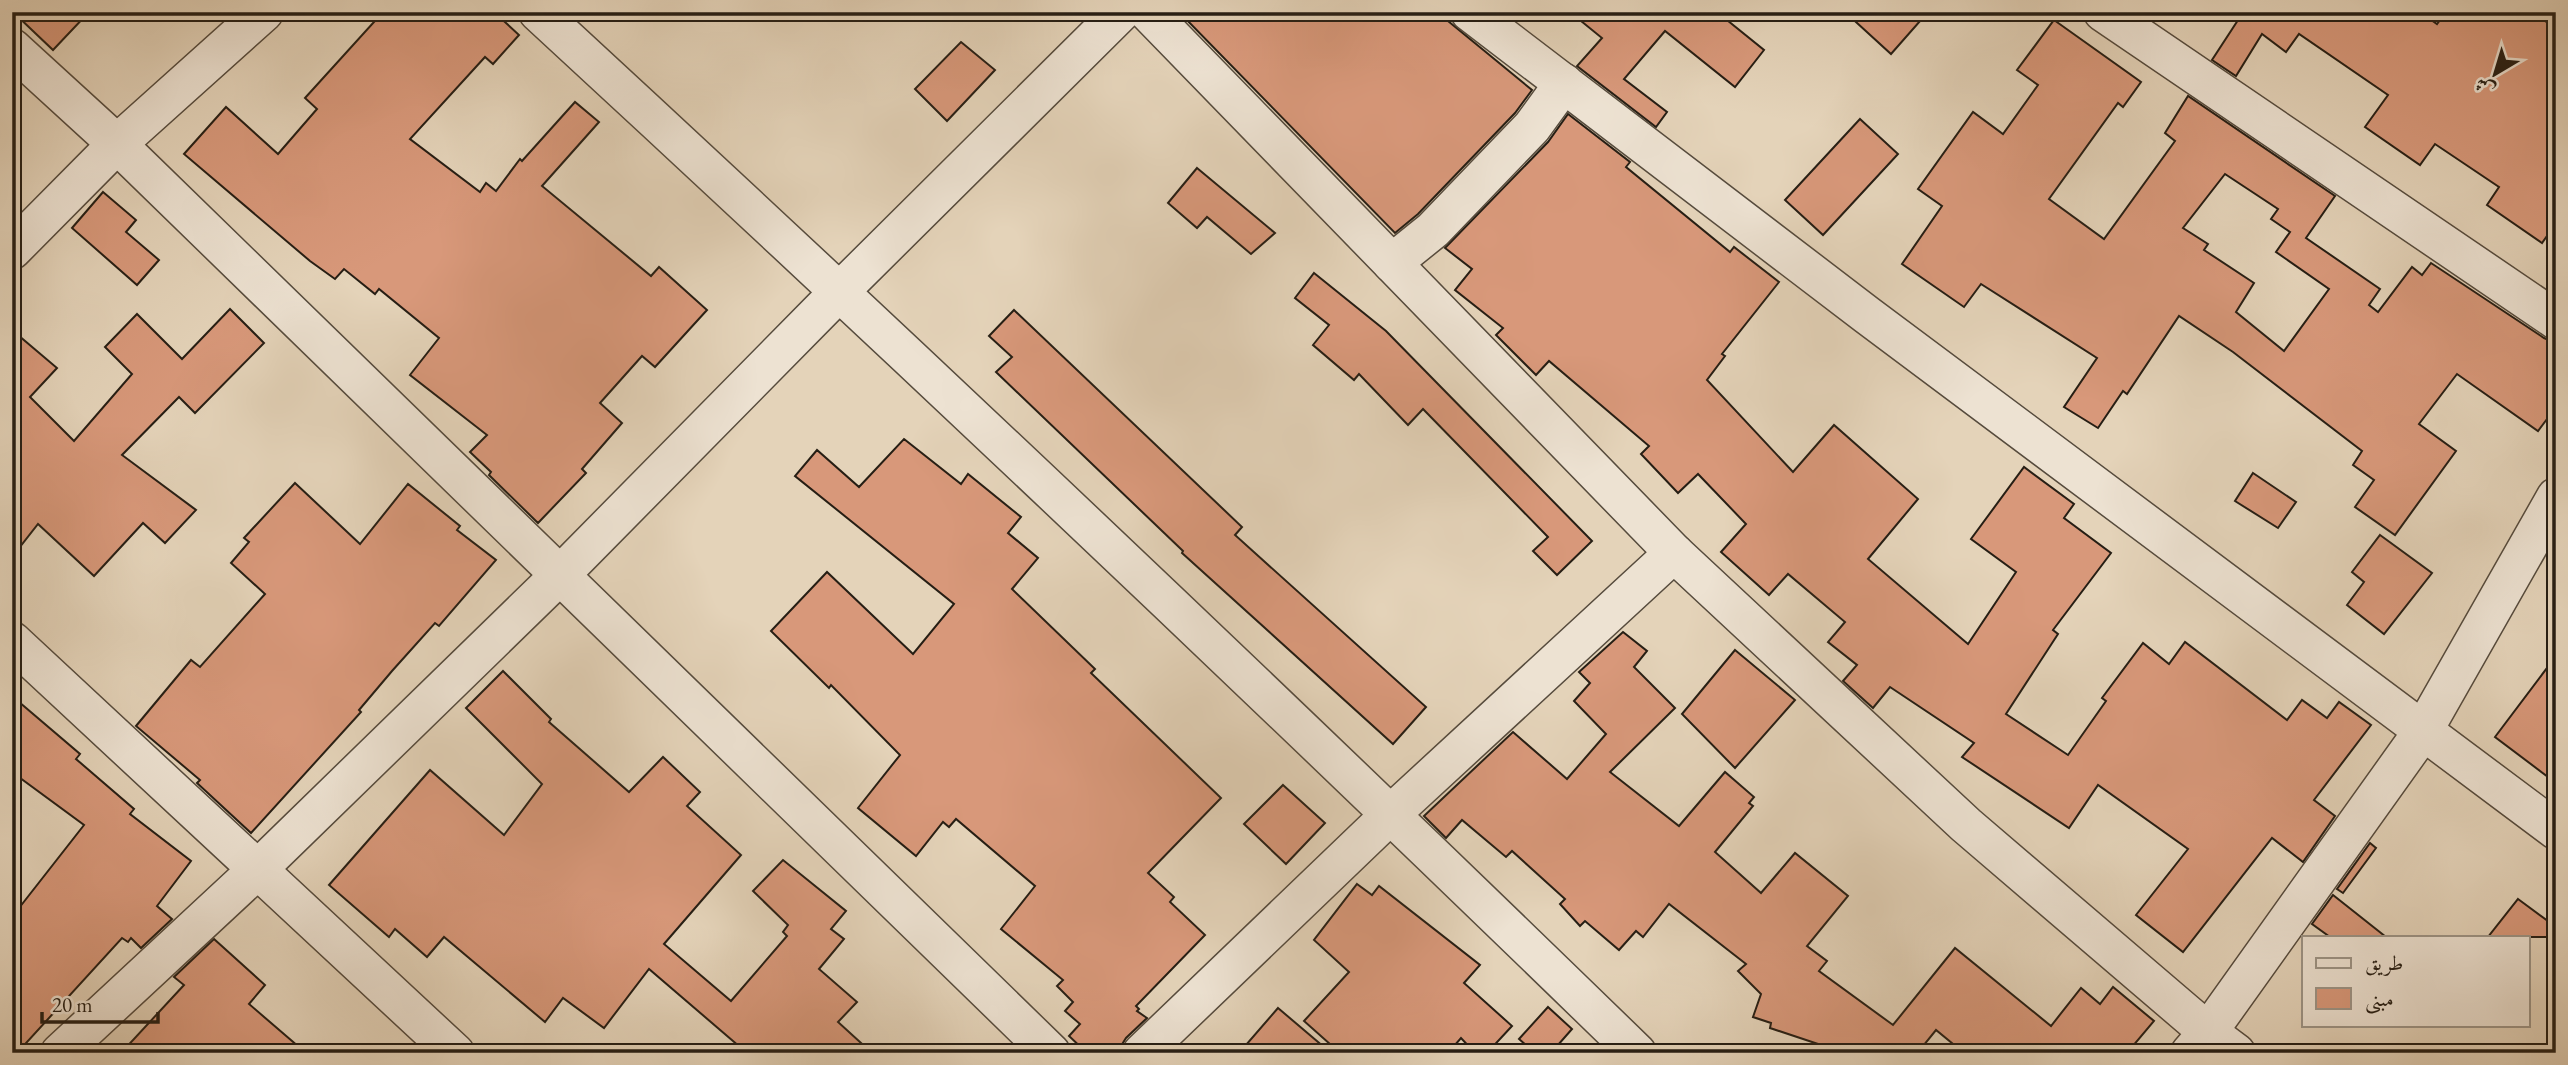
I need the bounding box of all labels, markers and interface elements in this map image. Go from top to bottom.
north arrow [2460,38,2530,108]
text: ش [2470,71,2500,103]
legend [2302,936,2530,1026]
text: طريق [2365,949,2403,976]
scale bar [42,981,158,1025]
text: مبنى [2365,985,2394,1014]
text: 20 m [52,991,93,1018]

